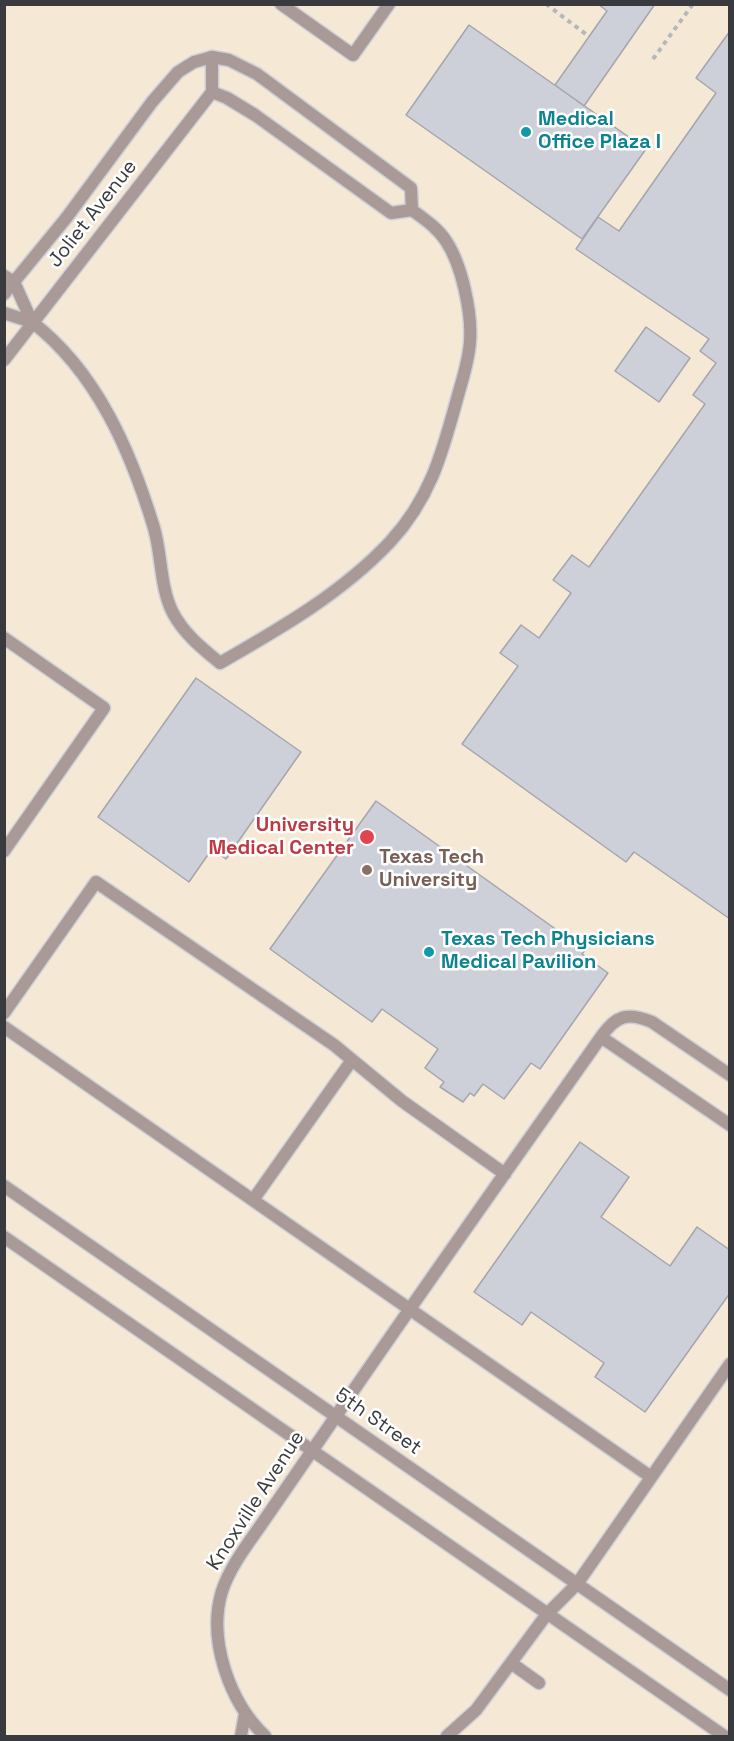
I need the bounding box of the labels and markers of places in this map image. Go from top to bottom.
place label: Medical Office Plaza I [538,108,661,155]
marker: Medical Office Plaza I [519,125,533,139]
place label: University Medical Center [208,814,354,861]
marker: University Medical Center [358,828,376,846]
place label: Texas Tech University [379,846,484,893]
marker: Texas Tech University [360,863,374,877]
place label: Texas Tech Physicians Medical Pavilion [441,928,655,975]
marker: Texas Tech Physicians Medical Pavilion [422,945,436,959]

